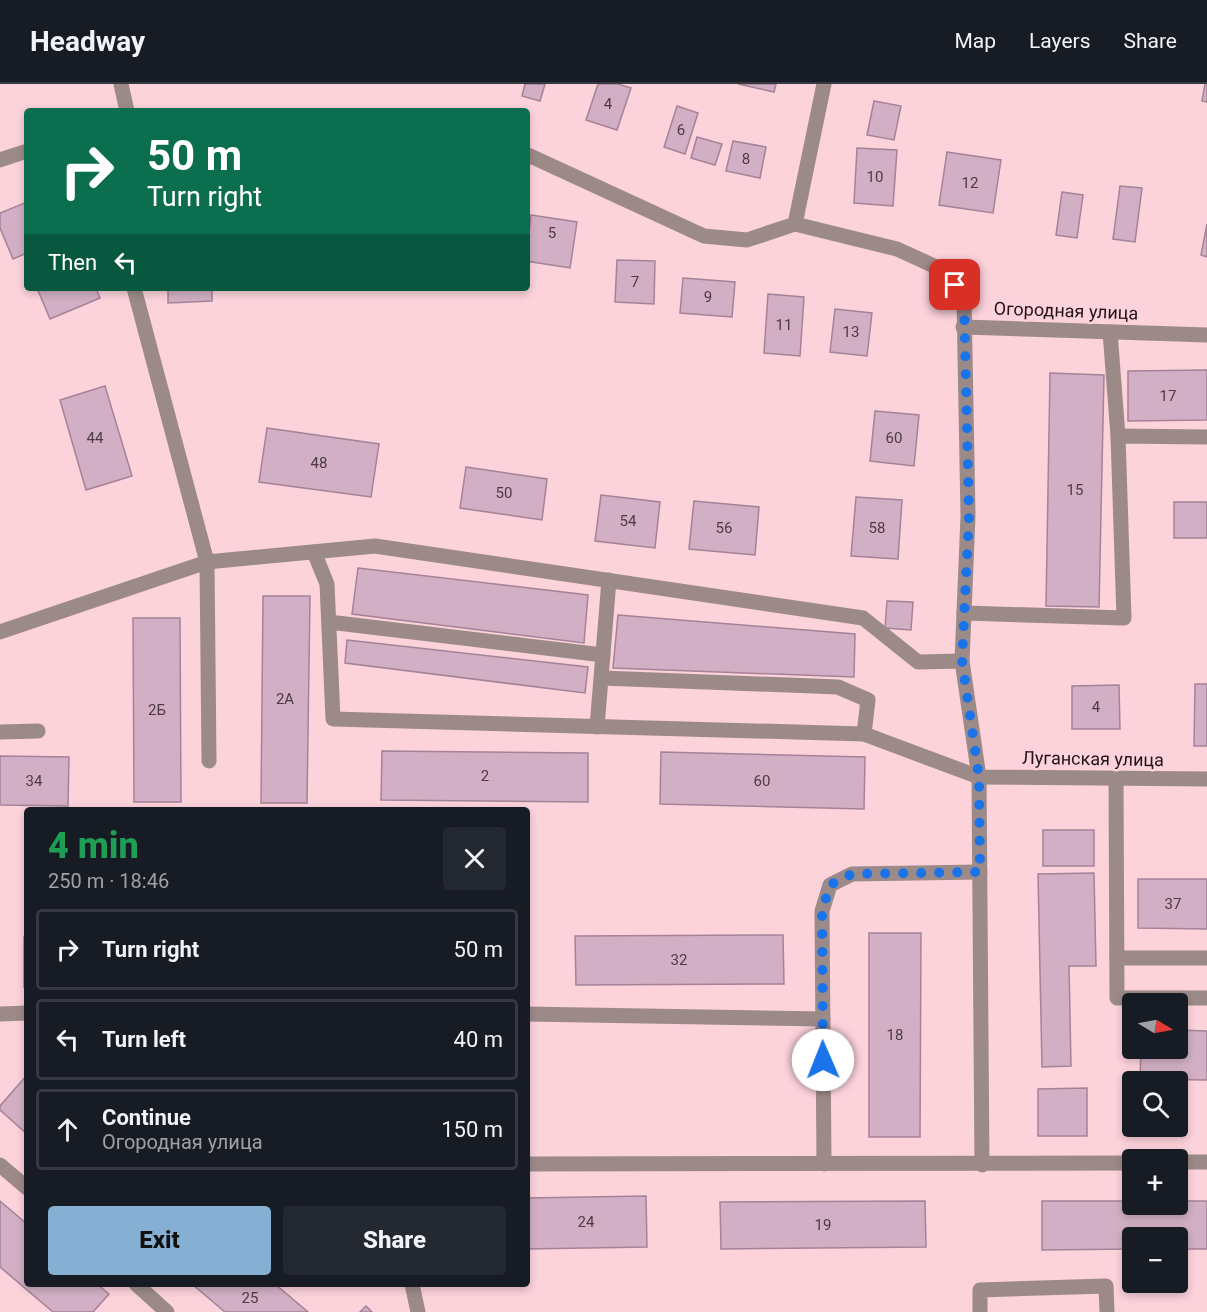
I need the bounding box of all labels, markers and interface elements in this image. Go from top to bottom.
text: Headway [30,25,145,58]
text: Map [954,29,996,53]
text: Layers [1029,29,1090,53]
text: Share [1123,29,1177,53]
house number: 4 [604,95,613,113]
house number: 6 [677,121,685,139]
text: 50 m [147,131,242,180]
icon: right [48,132,126,210]
house number: 8 [742,150,750,168]
house number: 10 [867,168,883,186]
house number: 12 [962,174,978,192]
text: Turn right [147,181,262,213]
house number: 5 [548,224,556,242]
icon: left [109,246,142,279]
text: Then [48,250,97,275]
pin [929,259,980,310]
icon: arrive [938,268,971,301]
house number: 7 [631,273,639,291]
house number: 9 [704,288,712,306]
street label: Огородная улица [993,297,1139,324]
house number: 11 [776,316,792,334]
house number: 13 [843,323,859,341]
house number: 17 [1160,387,1176,405]
house number: 44 [87,429,104,447]
house number: 60 [886,429,902,447]
house number: 48 [311,454,327,472]
house number: 15 [1067,481,1083,499]
house number: 50 [496,484,512,502]
house number: 54 [620,512,637,530]
house number: 56 [716,519,732,537]
house number: 58 [869,519,885,537]
house number: 2А [276,690,294,708]
house number: 4 [1092,698,1101,716]
house number: 2Б [148,701,166,719]
street label: Луганская улица [1022,747,1164,770]
house number: 2 [481,767,489,785]
house number: 34 [26,772,43,790]
house number: 60 [754,772,770,790]
text: 4 min [48,825,139,867]
button: close [443,827,506,890]
text: 250 m · 18:46 [48,869,169,893]
house number: 37 [1165,895,1181,913]
icon: right [51,933,84,966]
text: Turn right [102,937,199,962]
text: 50 m [454,937,503,962]
house number: 32 [671,951,687,969]
north arrow [1122,993,1188,1059]
map controls [1122,993,1188,1293]
icon: left [51,1023,84,1056]
house number: 18 [887,1026,903,1044]
text: Turn left [102,1027,186,1052]
text: 40 m [454,1027,503,1052]
position arrow [791,1028,855,1092]
button: search [1122,1071,1188,1137]
text: Continue [102,1105,191,1130]
icon: ahead [51,1113,84,1146]
text: 150 m [441,1117,503,1142]
text: Огородная улица [102,1130,263,1154]
button: + [1122,1149,1188,1215]
button: Exit [48,1206,271,1275]
button: Share [283,1206,506,1275]
house number: 24 [578,1213,595,1231]
house number: 19 [815,1216,831,1234]
button: − [1122,1227,1188,1293]
house number: 25 [242,1289,258,1307]

